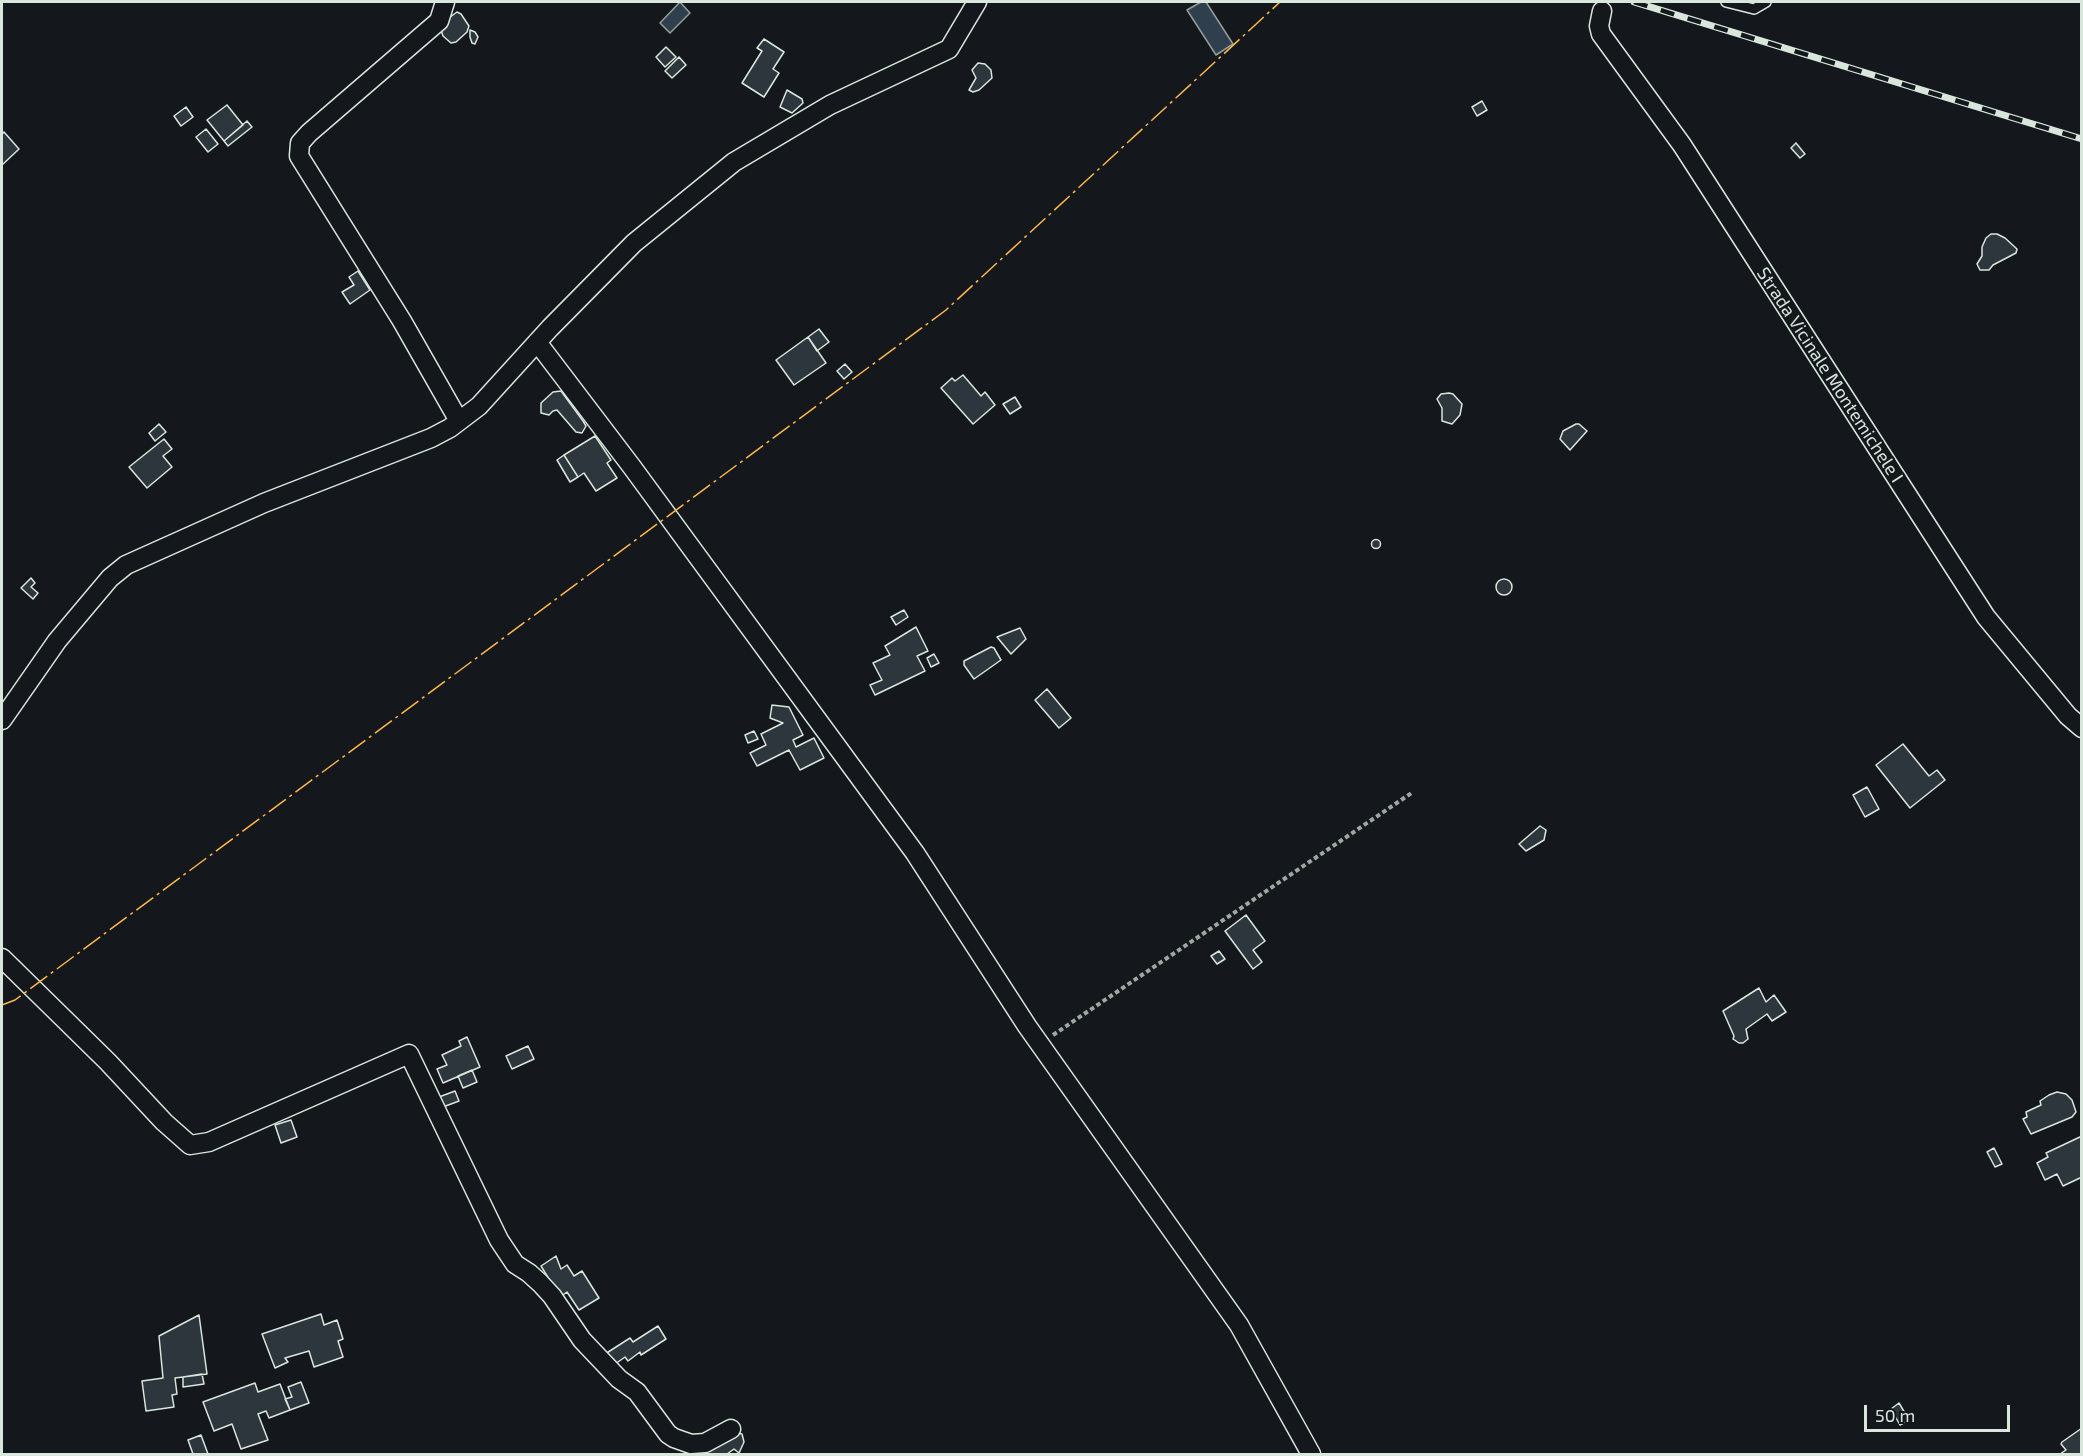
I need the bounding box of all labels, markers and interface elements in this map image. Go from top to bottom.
street label: Strada Vicinale Montemichele I [1752,263,1908,487]
scale bar [1867,1393,2012,1431]
text: 50 m [1875,1404,1915,1426]

